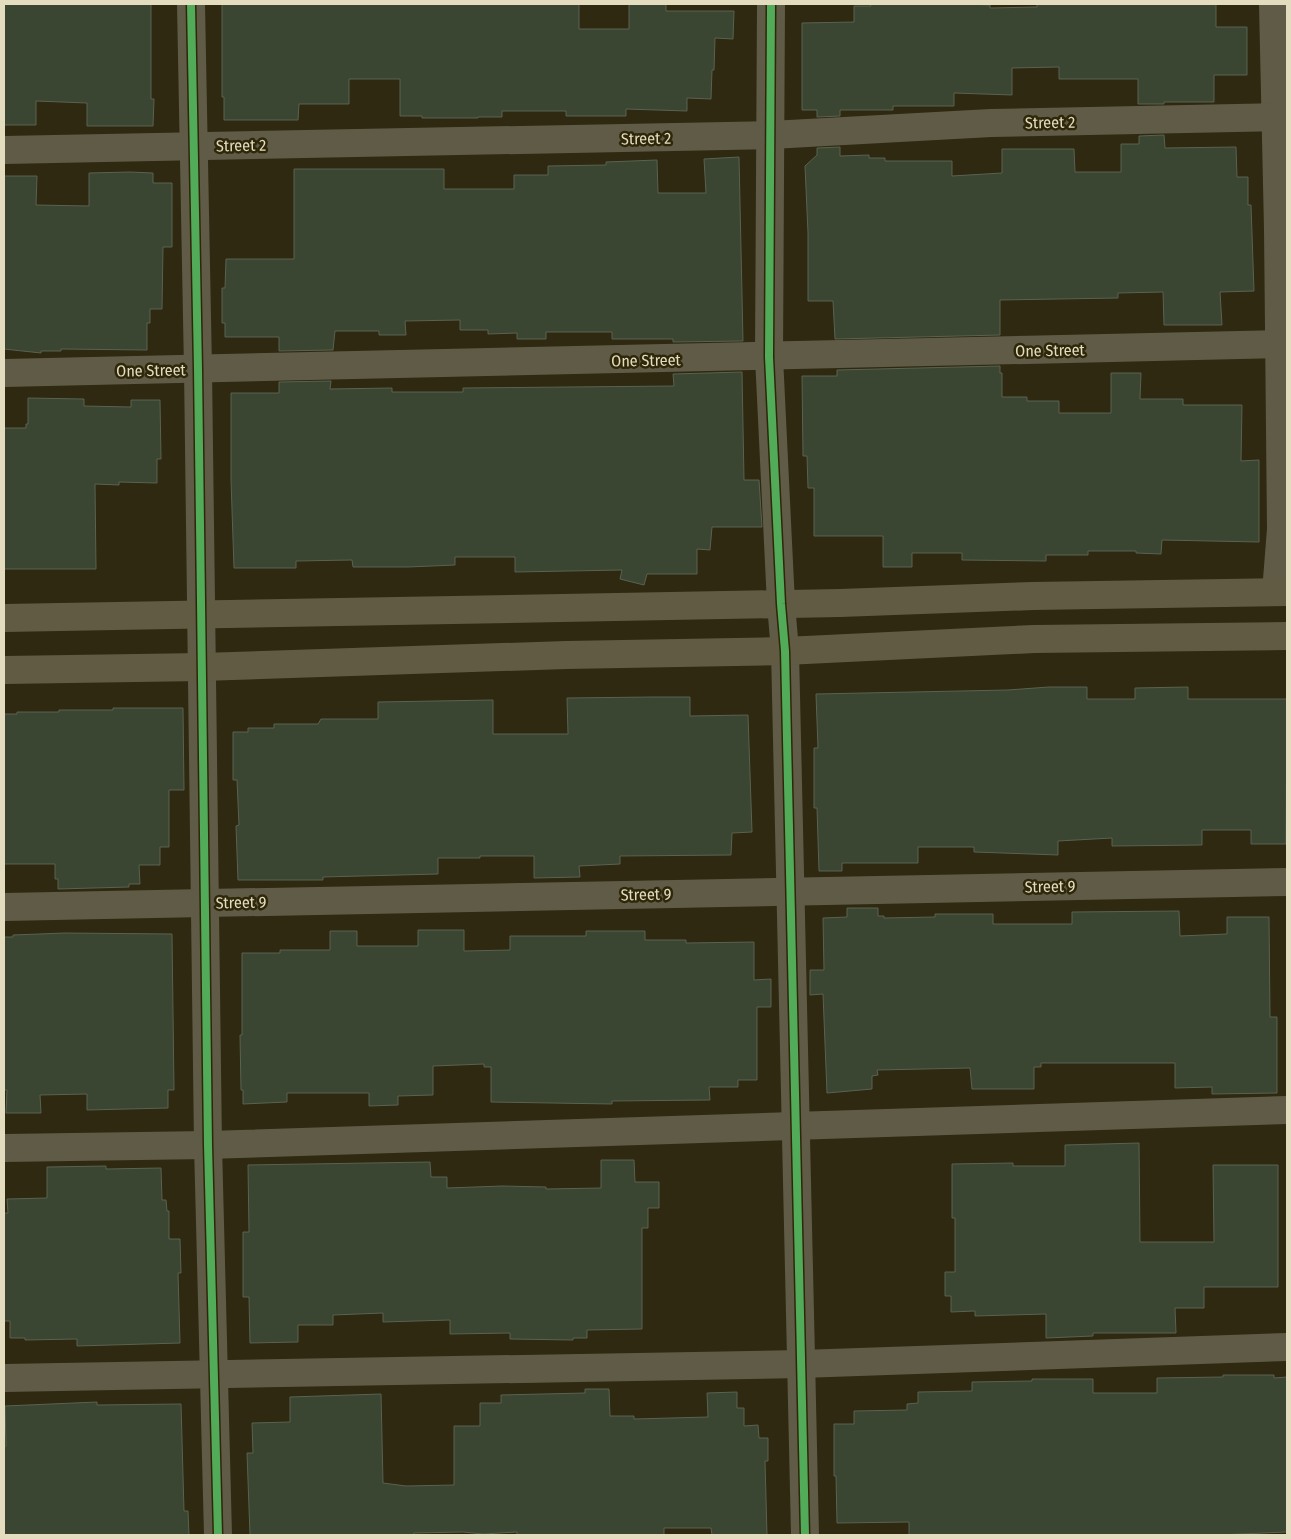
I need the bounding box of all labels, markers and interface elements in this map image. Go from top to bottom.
street label: Street 2 [1025,113,1075,132]
street label: Street 2 [621,129,671,148]
street label: Street 2 [216,136,266,155]
street label: One Street [1015,340,1086,361]
street label: One Street [611,350,682,371]
street label: One Street [116,360,187,381]
street label: Street 9 [1024,877,1076,896]
street label: Street 9 [620,885,672,904]
street label: Street 9 [215,893,267,912]

